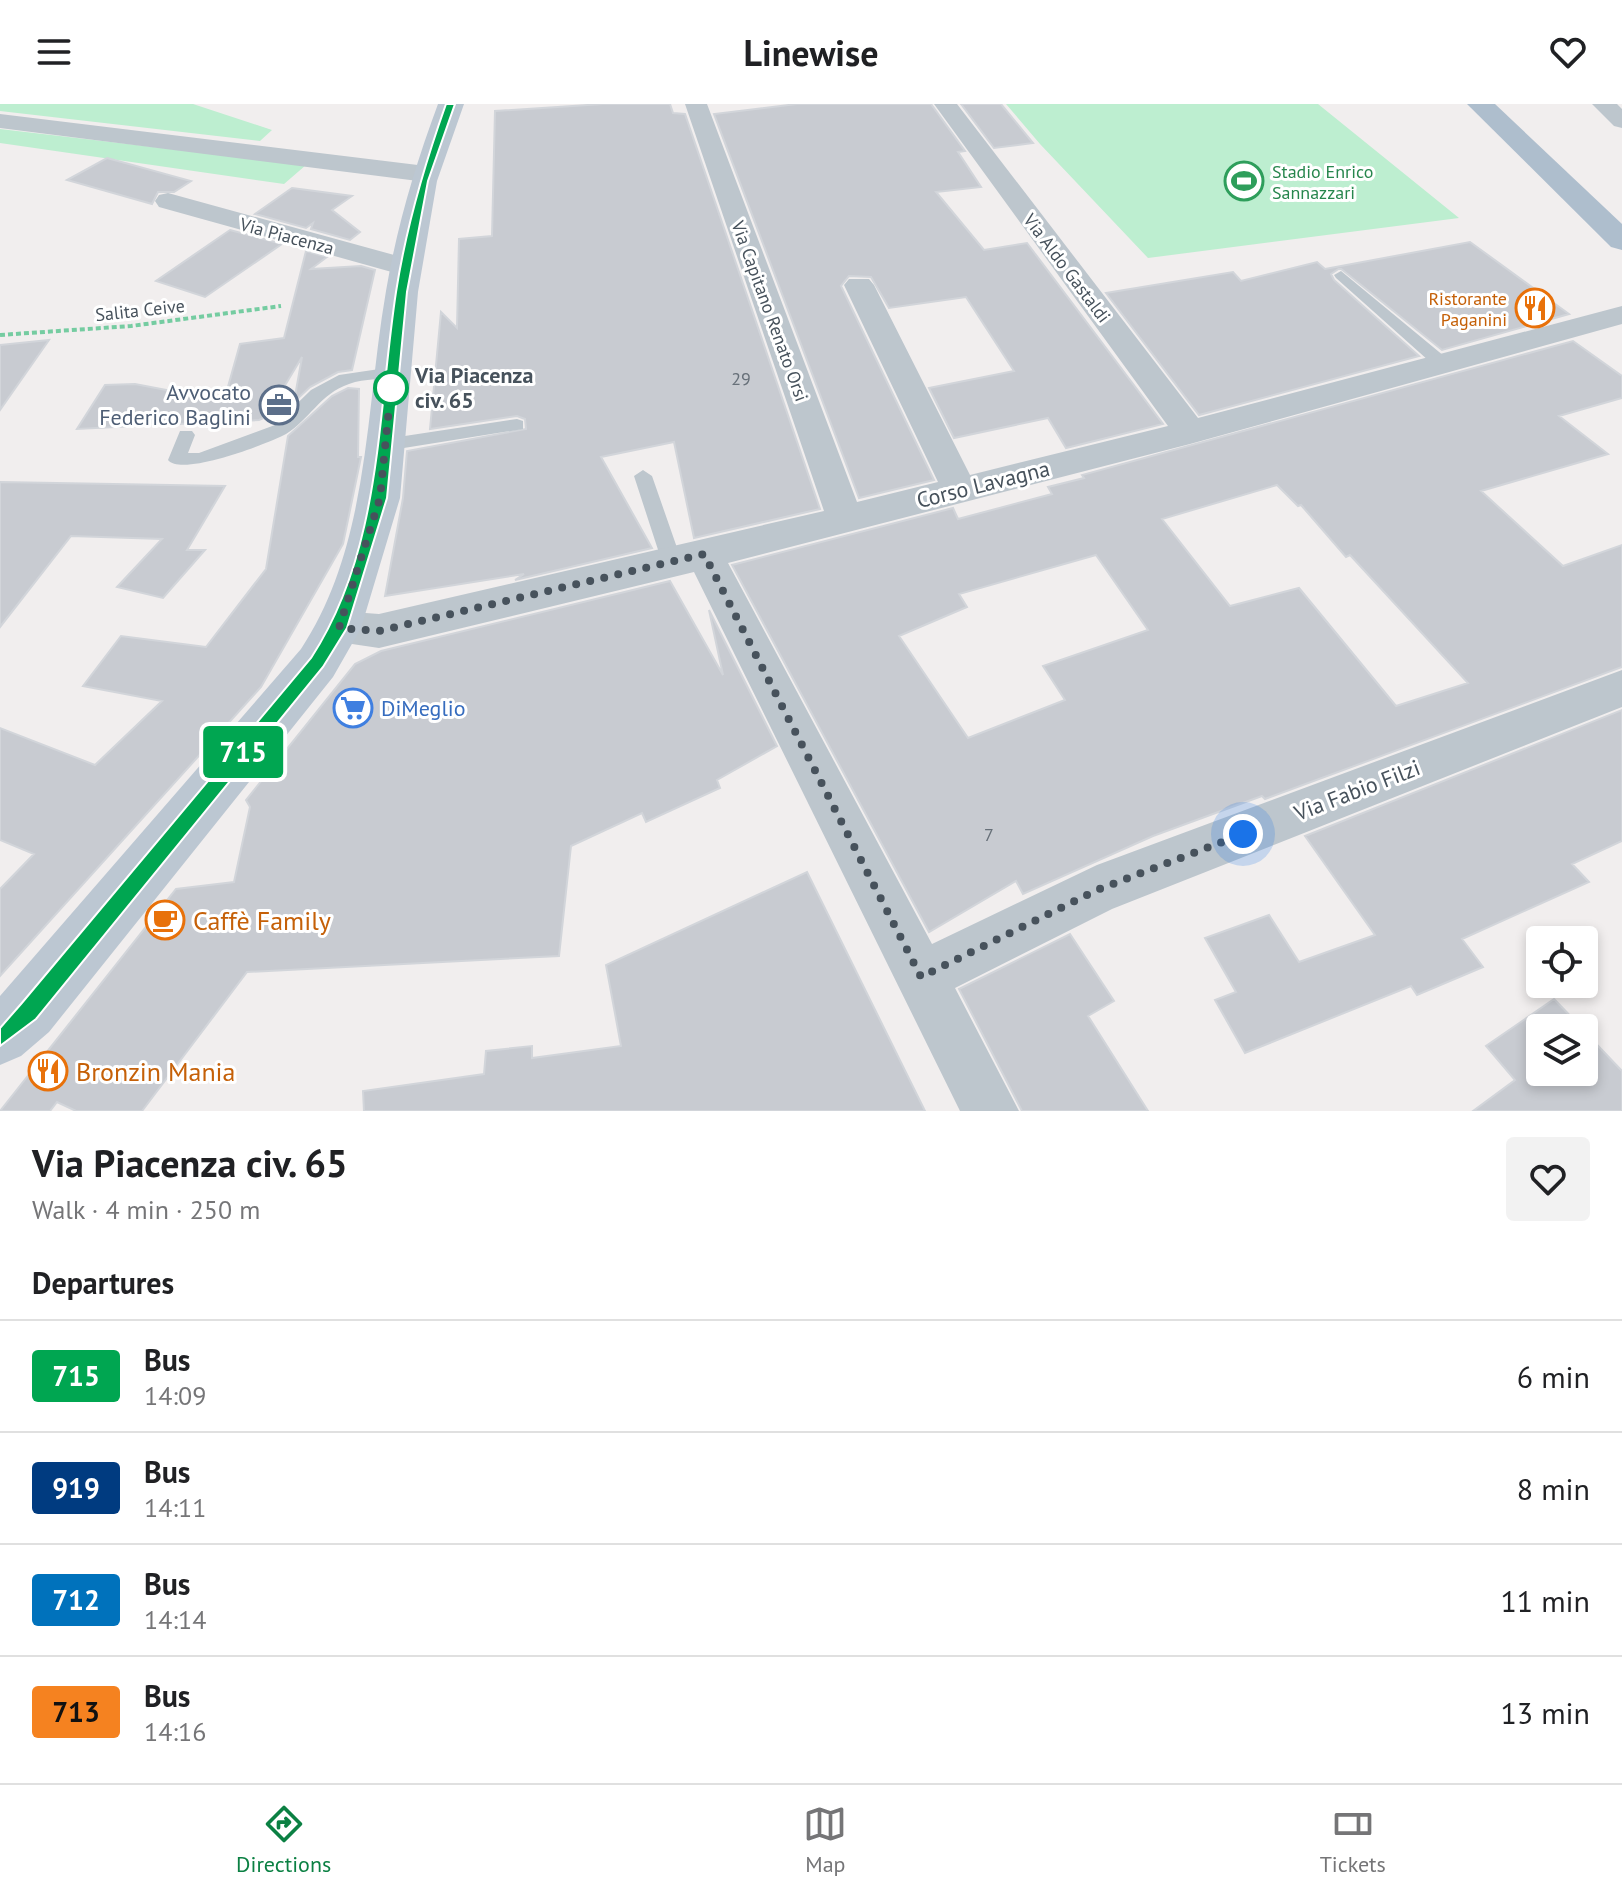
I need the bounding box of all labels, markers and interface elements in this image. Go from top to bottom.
text: Linewise [743,29,879,76]
icon: menu [32,30,76,74]
icon: heart [1546,30,1590,74]
sports icon: Stadio Enrico Sannazzari [1223,160,1265,202]
place label: Stadio Enrico Sannazzari [1272,160,1373,204]
street label: Via Aldo Gastaldi [1018,208,1115,327]
street label: Via Piacenza [237,212,336,260]
street label: Via Capitano Renato Orsi [726,217,813,404]
place label: Ristorante Paganini [1428,287,1507,331]
restaurant icon: Ristorante Paganini [1514,287,1556,329]
street label: Salita Ceive [94,294,186,326]
place label: Via Piacenza civ. 65 [414,361,533,414]
house number: 29 [731,367,751,390]
marker: Via Piacenza civ. 65 [374,371,408,405]
place label: Avvocato Federico Baglini [99,378,251,431]
office icon: Avvocato Federico Baglini [258,384,300,426]
street label: Corso Lavagna [914,454,1052,514]
supermarket icon: DiMeglio [332,687,374,729]
place label: DiMeglio [381,694,466,722]
line badge: 715 [197,726,289,778]
text: 715 [219,733,267,770]
street label: Via Fabio Filzi [1289,753,1424,827]
your location [1223,814,1263,854]
house number: 7 [984,823,994,846]
cafe icon: Caffè Family [144,899,186,941]
place label: Caffè Family [193,904,331,937]
map controls [1526,926,1598,1086]
button: locate [1526,926,1598,998]
button: layers [1526,1014,1598,1086]
restaurant icon: Bronzin Mania [27,1050,69,1092]
place label: Bronzin Mania [76,1055,235,1088]
button: heart [1506,1137,1590,1221]
text: Via Piacenza civ. 65 [32,1138,348,1187]
text: Walk · 4 min · 250 m [32,1193,260,1226]
text: Departures [32,1263,174,1302]
text: Bus [144,1340,191,1379]
text: 715 [52,1357,100,1394]
text: 6 min [1517,1357,1590,1396]
text: 14:09 [144,1379,206,1412]
text: Bus [144,1452,191,1491]
text: 919 [52,1469,100,1506]
text: 8 min [1517,1469,1590,1508]
text: 14:11 [144,1491,206,1524]
text: Bus [144,1564,191,1603]
text: 712 [52,1581,100,1618]
text: 11 min [1500,1581,1590,1620]
text: 14:14 [144,1603,206,1636]
text: Bus [144,1676,191,1715]
text: 713 [52,1693,100,1730]
text: 13 min [1500,1693,1590,1732]
text: 14:16 [144,1715,206,1748]
tab: Directions [236,1802,331,1878]
tab: Map [803,1802,847,1878]
tab: Tickets [1320,1802,1386,1878]

